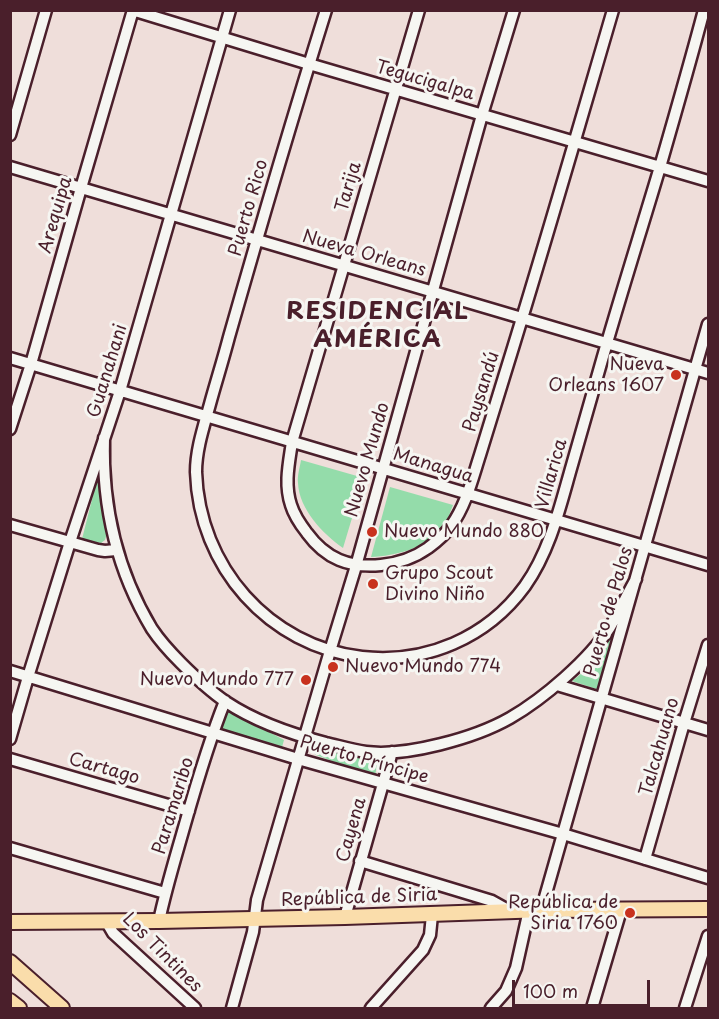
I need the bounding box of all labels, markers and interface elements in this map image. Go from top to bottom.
street label: Tegucigalpa [373,57,477,105]
street label: Puerto Rico [225,157,273,259]
street label: Tarija [332,160,366,214]
street label: Arequipa [35,174,77,256]
street label: Nueva Orleans [300,226,428,282]
district label: RESIDENCIAL AMÉRICA [288,298,468,354]
street label: Guanahani [84,322,132,420]
street label: Paysandú [459,349,505,435]
place label: Nueva Orleans 1607 [548,354,664,397]
marker: Nueva Orleans 1607 [669,368,683,382]
street label: Nuevo Mundo [341,400,395,520]
street label: Villarica [532,437,572,511]
street label: Managua [390,444,476,488]
place label: Nuevo Mundo 880 [384,521,544,543]
marker: Nuevo Mundo 880 [365,525,379,539]
street label: Puerto de Palos [580,545,638,679]
place label: Grupo Scout Divino Niño [385,563,493,606]
marker: Grupo Scout Divino Niño [366,577,380,591]
place label: Nuevo Mundo 774 [345,656,501,678]
marker: Nuevo Mundo 774 [326,660,340,674]
place label: Nuevo Mundo 777 [140,669,294,691]
marker: Nuevo Mundo 777 [299,673,313,687]
street label: Talcahuano [636,695,684,799]
street label: Puerto Príncipe [297,731,431,789]
street label: Cartago [66,749,142,789]
street label: Paramaribo [149,755,199,857]
street label: Cayena [332,795,372,865]
street label: República de Siria [281,884,437,912]
place label: República de Siria 1760 [508,892,618,934]
marker: República de Siria 1760 [623,906,637,920]
street label: Los Tintines [118,909,206,997]
scale bar [515,968,653,1006]
text: 100 m [523,977,578,1004]

